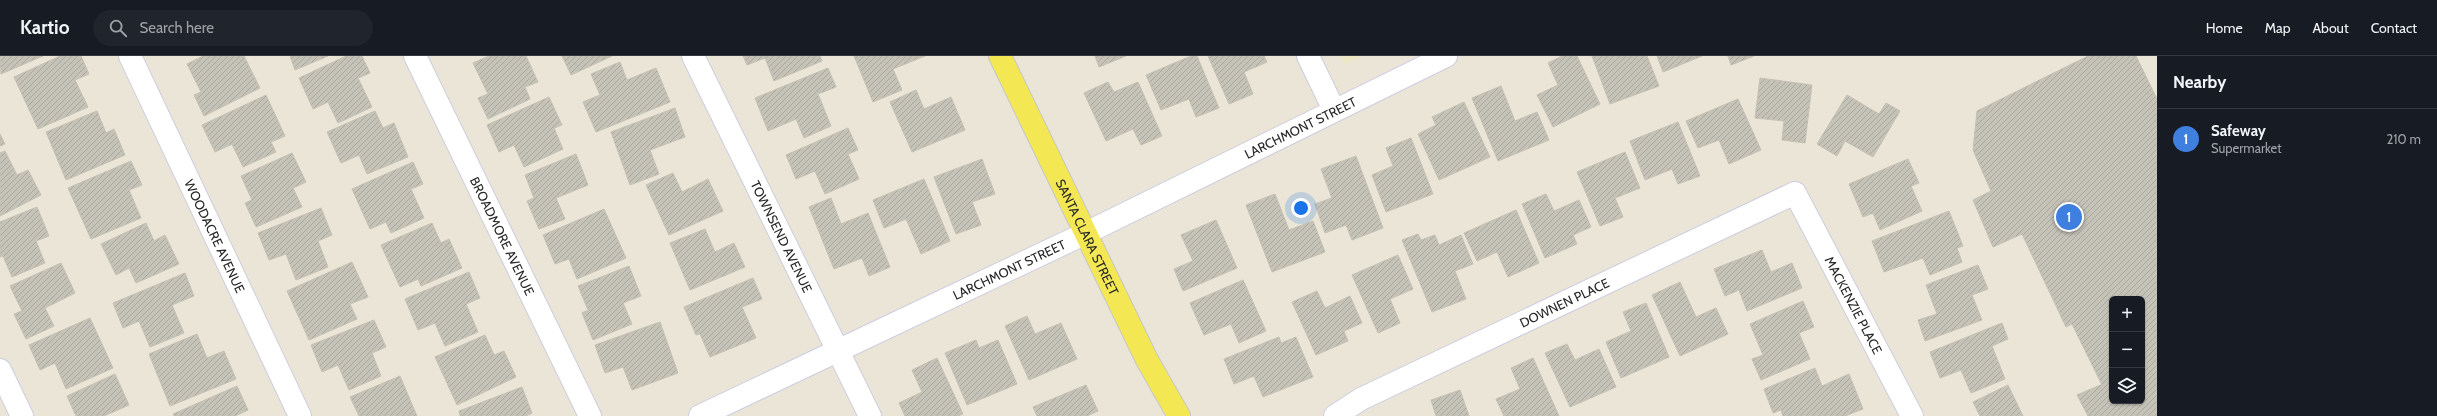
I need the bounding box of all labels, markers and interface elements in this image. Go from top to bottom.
search box [93,10,373,46]
text: Kartio [20,16,69,39]
icon: search [107,17,129,39]
text: Search here [139,19,214,37]
text: Home [2206,19,2243,37]
text: Map [2265,19,2290,37]
text: About [2312,19,2349,37]
text: Contact [2371,19,2417,37]
text: Nearby [2173,72,2226,92]
street label: LARCHMONT STREET [1242,93,1359,162]
text: Safeway [2211,122,2266,140]
text: 1 [2184,131,2188,147]
text: 210 m [2387,131,2421,147]
text: Supermarket [2211,140,2282,156]
street label: BROADMORE AVENUE [467,174,538,298]
street label: SANTA CLARA STREET [1053,176,1122,298]
street label: WOODACRE AVENUE [181,177,249,295]
street label: TOWNSEND AVENUE [747,178,816,295]
your location [1291,198,1311,218]
pin: 1 [2056,202,2082,232]
street label: LARCHMONT STREET [950,236,1068,303]
street label: MACKENZIE PLACE [1822,254,1886,357]
street label: DOWNEN PLACE [1517,274,1612,331]
map controls [2109,296,2145,404]
button: + [2109,296,2145,332]
button: − [2109,332,2145,368]
button: layers [2109,368,2145,404]

